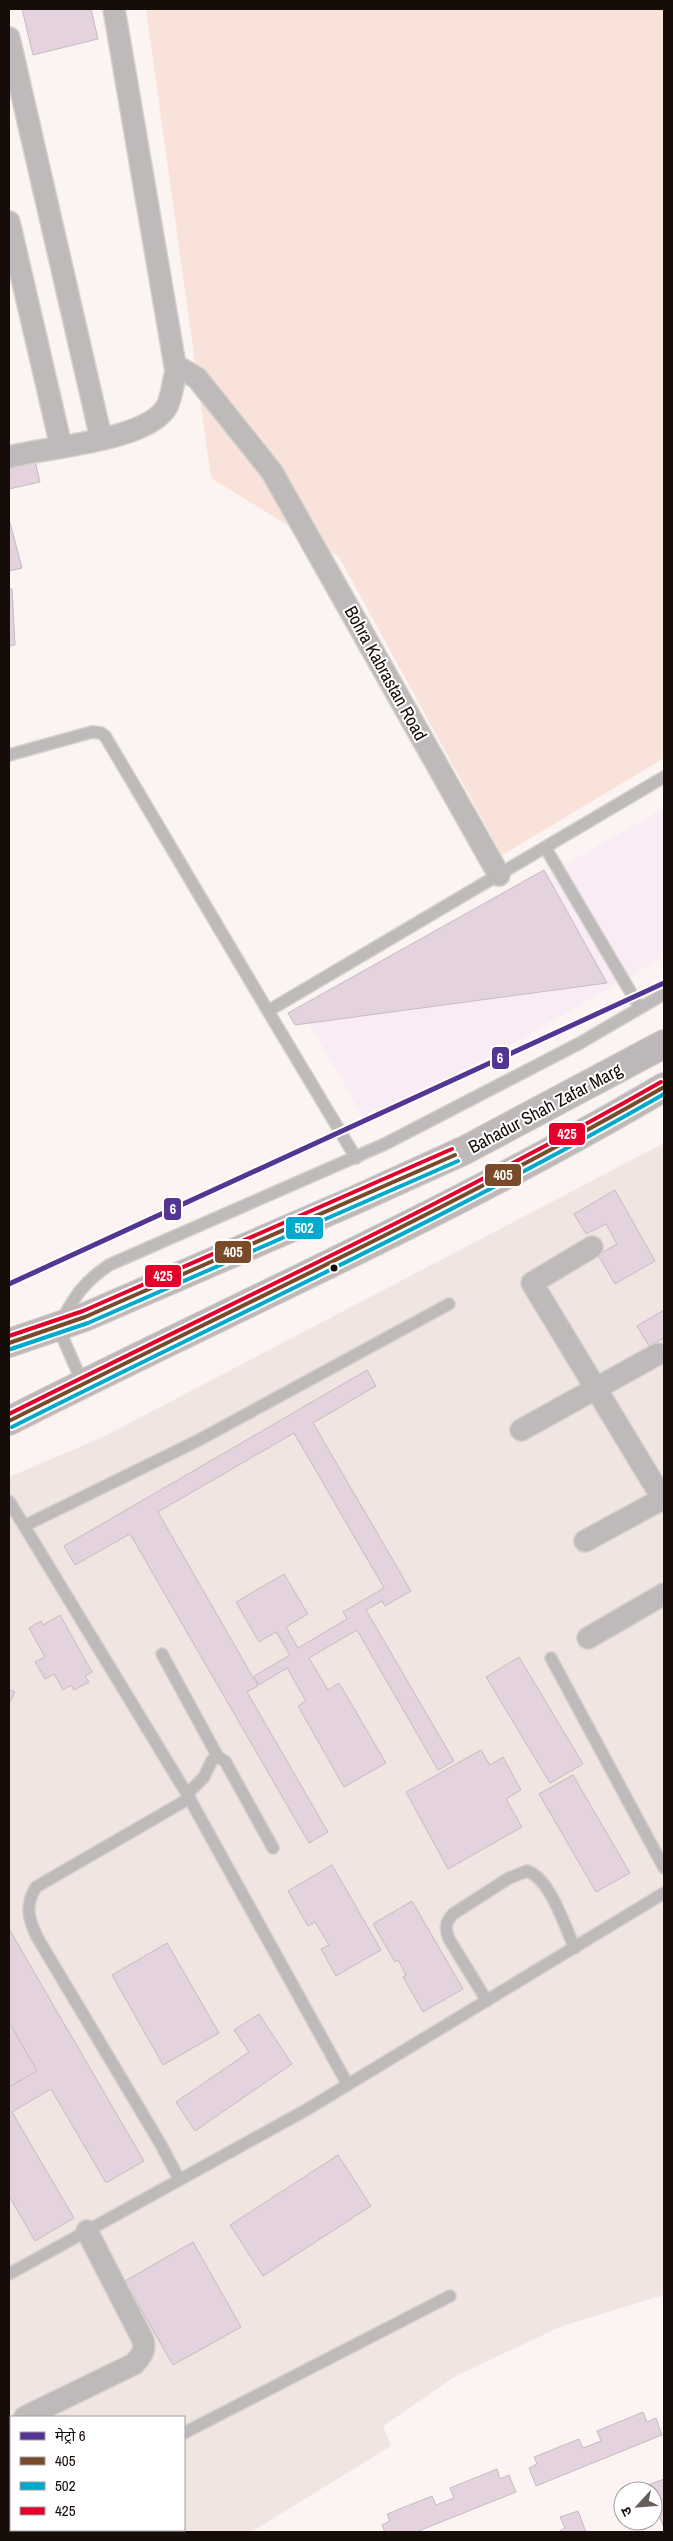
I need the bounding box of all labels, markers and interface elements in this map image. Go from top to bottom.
street label: Bohra Kabrastan Road [339,601,433,745]
line badge: 6 [491,1046,510,1070]
text: 6 [497,1049,503,1067]
street label: Bahadur Shah Zafar Marg [464,1057,627,1159]
line badge: 425 [548,1122,586,1146]
text: 425 [557,1125,577,1143]
line badge: 405 [484,1163,522,1187]
text: 405 [493,1166,513,1184]
line badge: 6 [163,1197,182,1221]
text: 6 [170,1200,176,1218]
line badge: 502 [285,1216,324,1240]
text: 502 [294,1219,314,1237]
line badge: 405 [214,1240,252,1264]
text: 405 [223,1243,243,1261]
unlabelled marker [329,1263,339,1273]
line badge: 425 [144,1264,182,1288]
text: 425 [153,1267,173,1285]
legend [10,2416,185,2531]
text: मेट्रो 6 [55,2425,86,2446]
text: 405 [55,2450,76,2471]
text: 502 [55,2475,76,2496]
north arrow [613,2481,663,2531]
text: 425 [55,2500,76,2521]
text: उ [616,2503,636,2519]

